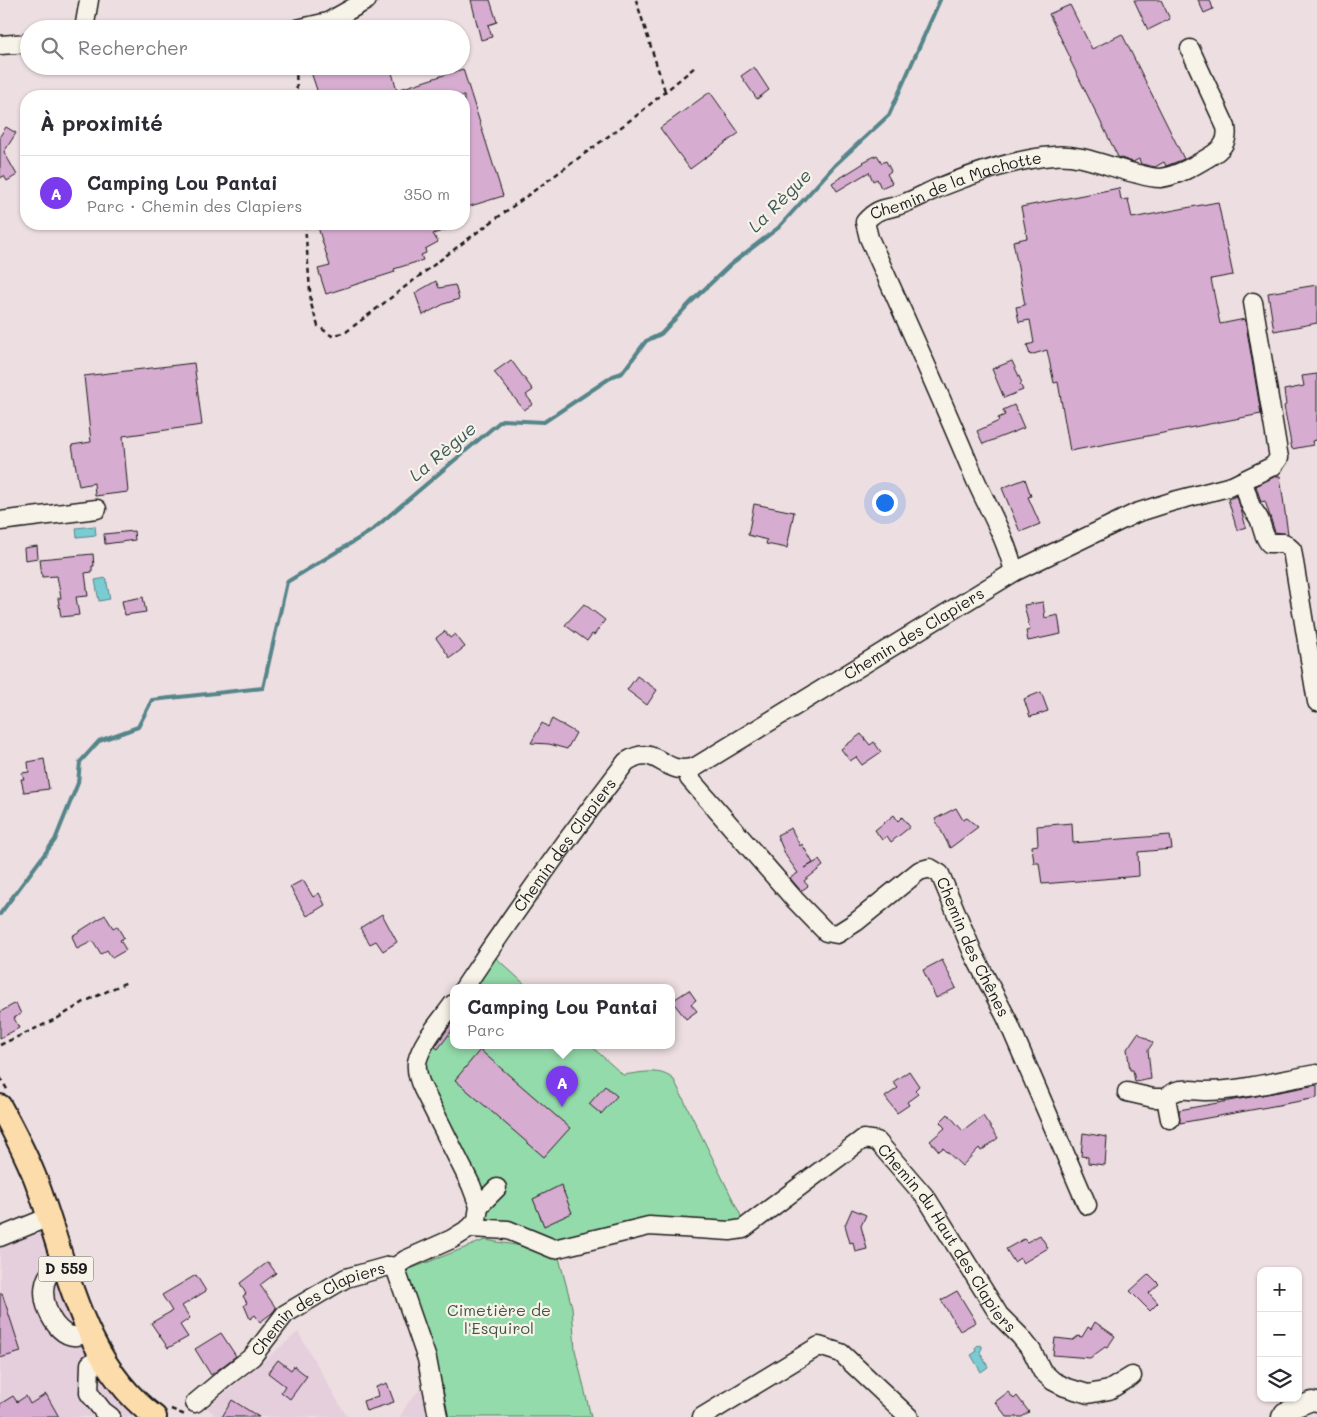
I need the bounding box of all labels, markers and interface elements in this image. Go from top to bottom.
search box [20,20,470,75]
icon: search [38,34,66,62]
text: Rechercher [78,35,188,60]
text: À proximité [40,109,163,136]
street label: Chemin de la Machotte [865,146,1043,224]
water label: La Règue [742,163,816,237]
text: Camping Lou Pantai [87,170,278,195]
text: A [50,183,62,204]
text: 350 m [404,183,450,204]
text: Parc · Chemin des Clapiers [87,195,302,216]
water label: La Règue [404,416,481,486]
your location [872,490,898,516]
street label: Chemin des Clapiers [839,582,988,684]
street label: Chemin des Clapiers [508,773,620,916]
street label: Chemin des Chênes [932,873,1015,1020]
popup [450,984,675,1049]
text: Camping Lou Pantai [467,994,658,1019]
text: Parc [467,1019,504,1040]
pin: A [546,1066,578,1107]
street label: Chemin du Haut des Clapiers [874,1139,1021,1337]
road number: D 559 [38,1256,94,1282]
street label: Chemin des Clapiers [246,1257,387,1360]
map controls [1257,1267,1302,1402]
button: + [1257,1267,1302,1312]
park label: Cimetière de l'Esquirol [447,1299,551,1338]
button: − [1257,1312,1302,1357]
button: layers [1257,1357,1302,1402]

